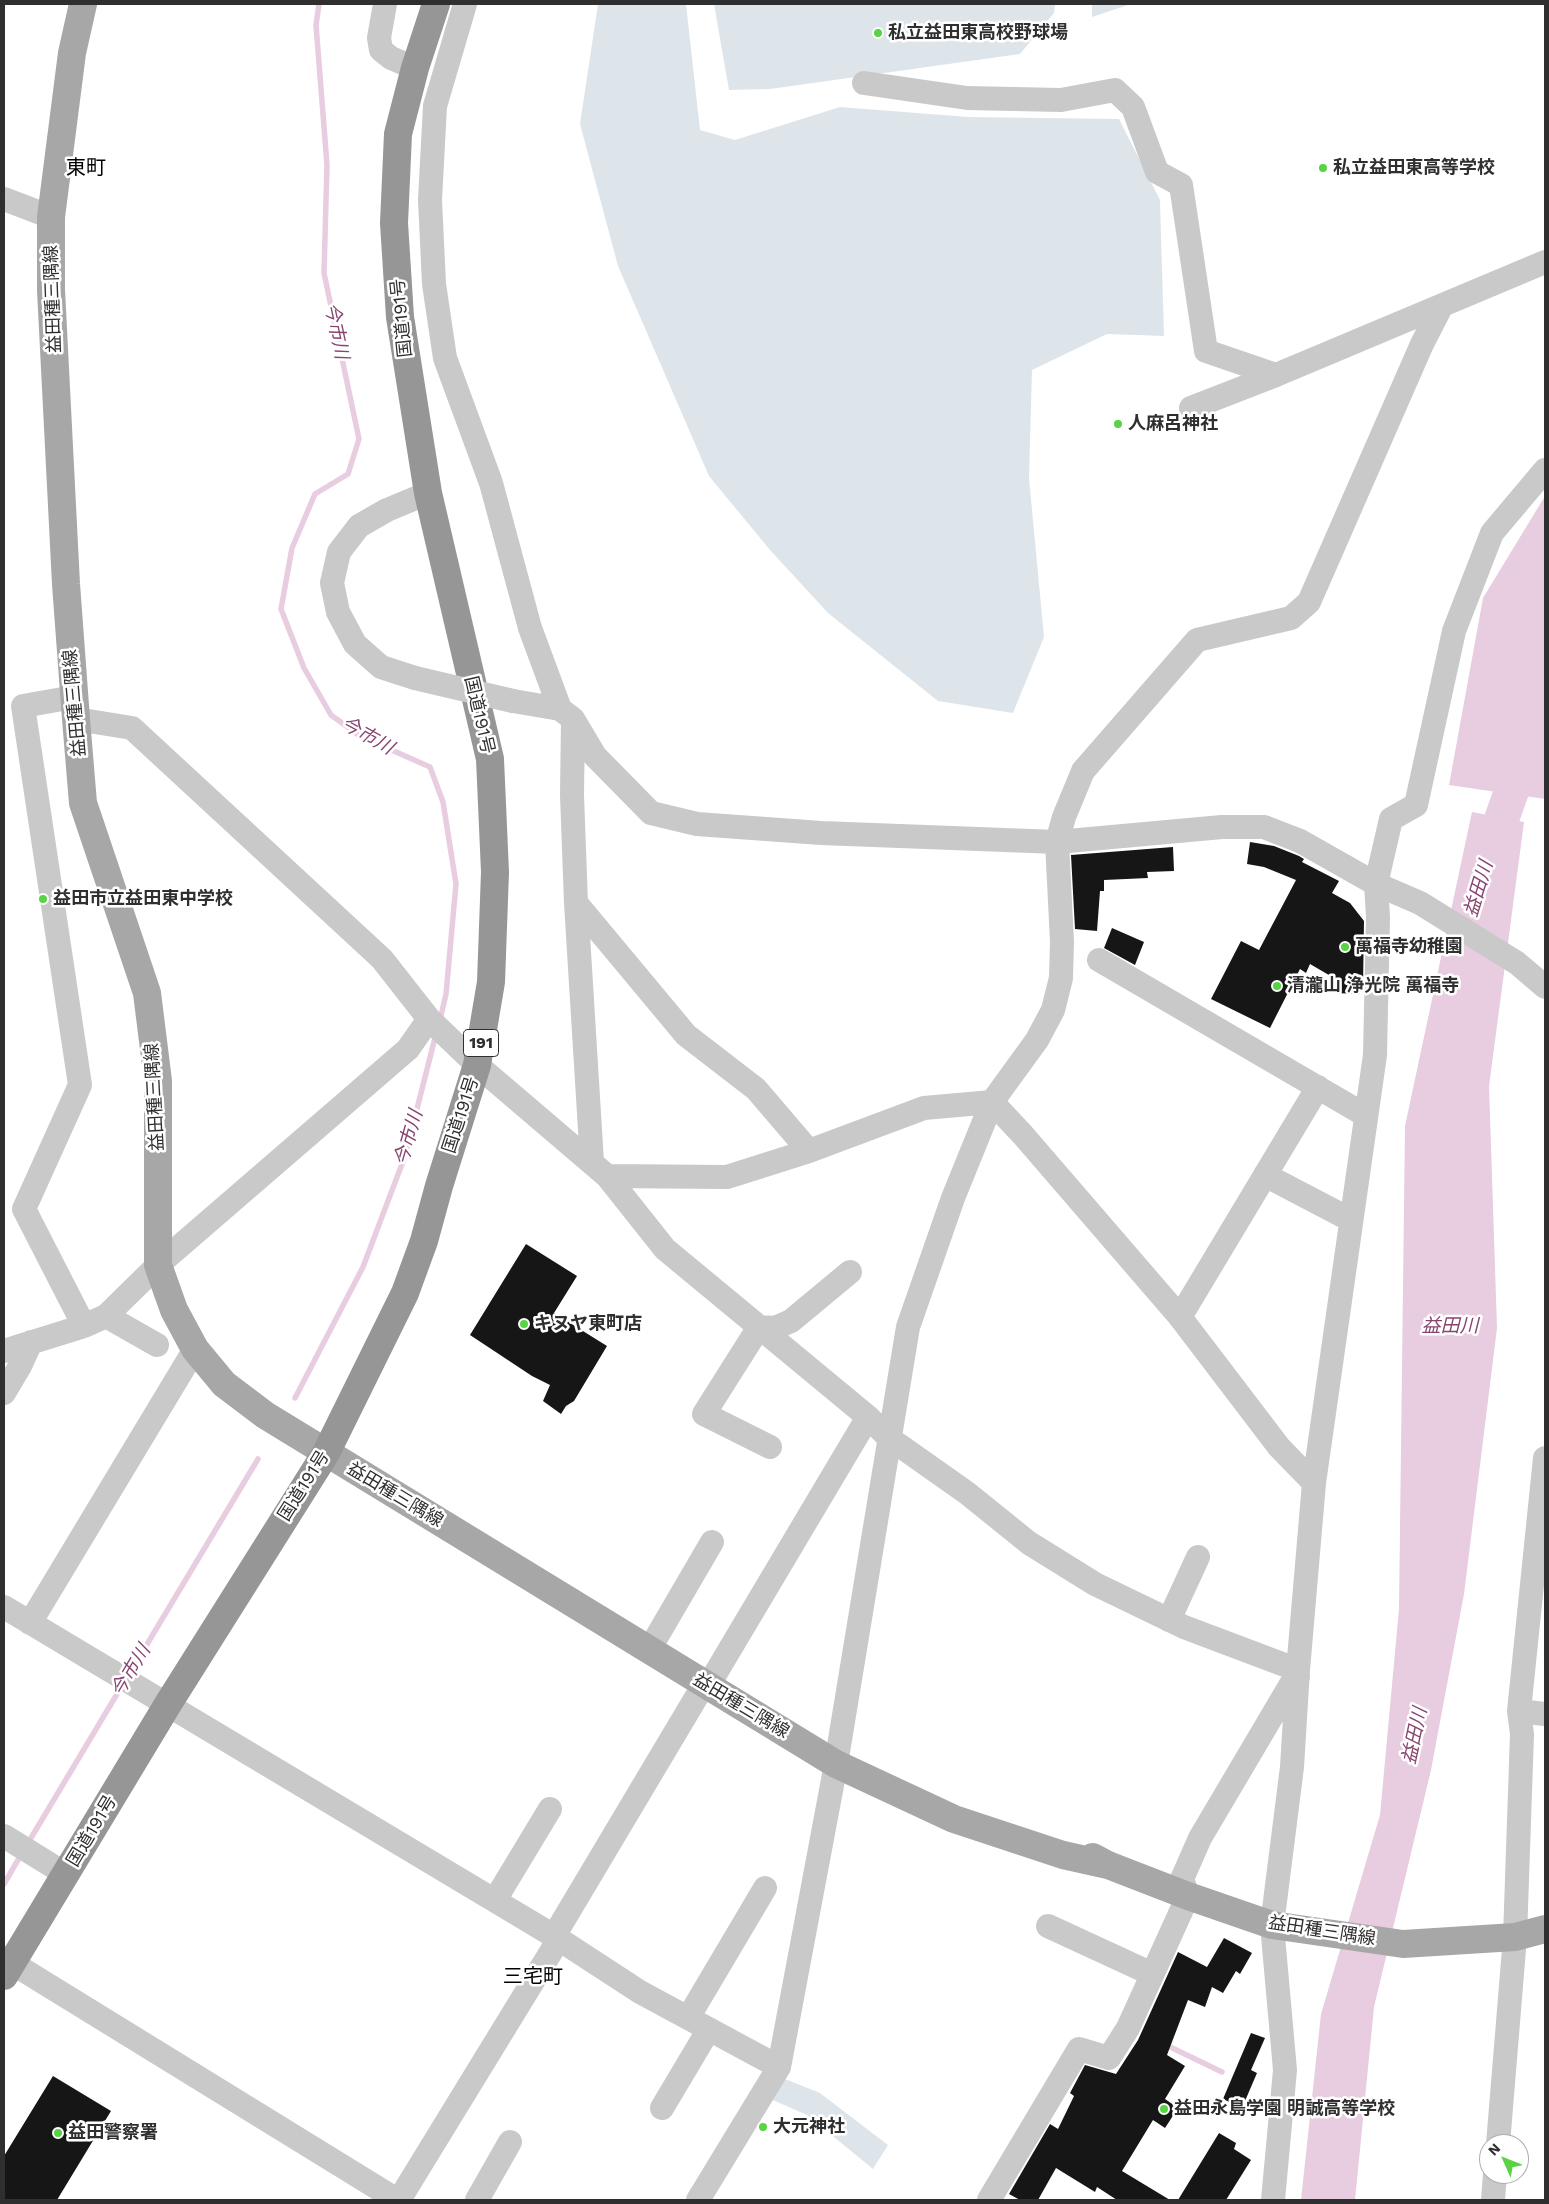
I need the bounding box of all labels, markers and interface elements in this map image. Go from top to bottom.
place label: 私立益田東高校野球場 [888,22,1068,44]
marker: 私立益田東高校野球場 [872,27,884,39]
district label: 東町 [66,156,106,180]
place label: 私立益田東高等学校 [1333,157,1495,179]
marker: 私立益田東高等学校 [1317,162,1329,174]
street label: 益田種三隅線 [40,245,66,353]
street label: 国道191号 [387,278,417,358]
water label: 今市川 [319,301,353,361]
place label: 人麻呂神社 [1128,413,1218,435]
marker: 人麻呂神社 [1112,418,1124,430]
street label: 益田種三隅線 [60,648,90,758]
street label: 国道191号 [460,674,498,756]
water label: 今市川 [337,712,397,760]
water label: 益田川 [1460,858,1498,920]
place label: 益田市立益田東中学校 [53,888,233,910]
marker: 益田市立益田東中学校 [37,893,49,905]
place label: 萬福寺幼稚園 [1355,936,1463,958]
marker: 萬福寺幼稚園 [1339,941,1351,953]
place label: 清瀧山 浄光院 萬福寺 [1287,975,1459,997]
marker: 清瀧山 浄光院 萬福寺 [1271,980,1283,992]
road number: 191 [464,1030,498,1056]
street label: 益田種三隅線 [141,1043,169,1151]
street label: 国道191号 [438,1074,484,1156]
water label: 今市川 [390,1107,428,1169]
place label: キヌヤ東町店 [534,1313,642,1335]
water label: 益田川 [1422,1315,1478,1337]
marker: キヌヤ東町店 [518,1318,530,1330]
street label: 国道191号 [274,1447,334,1525]
street label: 益田種三隅線 [343,1458,447,1532]
water label: 今市川 [107,1641,155,1701]
street label: 益田種三隅線 [689,1669,793,1743]
water label: 益田川 [1398,1706,1432,1766]
street label: 国道191号 [62,1792,122,1870]
street label: 益田種三隅線 [1267,1912,1377,1950]
district label: 三宅町 [503,1965,563,1989]
place label: 益田永島学園 明誠高等学校 [1174,2098,1395,2120]
marker: 益田永島学園 明誠高等学校 [1158,2103,1170,2115]
place label: 大元神社 [773,2116,845,2138]
marker: 大元神社 [757,2121,769,2133]
place label: 益田警察署 [68,2122,158,2144]
marker: 益田警察署 [52,2127,64,2139]
north arrow [1479,2134,1529,2184]
text: N [1485,2140,1503,2159]

